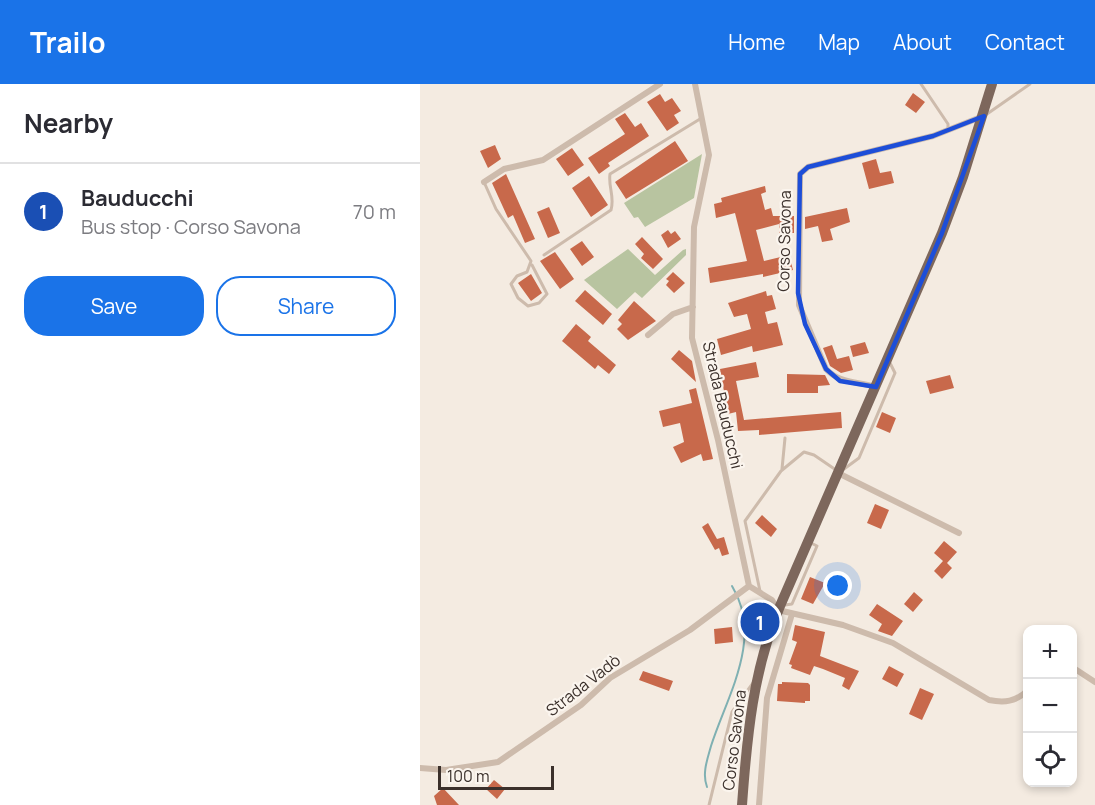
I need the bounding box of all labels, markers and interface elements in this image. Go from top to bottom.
text: Trailo [30,23,106,61]
text: Home [728,28,785,56]
text: Map [818,28,860,56]
text: About [893,28,952,56]
text: Contact [985,28,1065,56]
text: Nearby [24,105,113,141]
text: Bauducchi [81,183,194,213]
street label: Corso Savona [772,190,796,292]
text: 1 [39,198,48,225]
text: 70 m [353,198,396,225]
text: Bus stop · Corso Savona [81,213,301,240]
button: Save [24,276,204,336]
button: Share [216,276,396,336]
street label: Strada Bauducchi [698,339,748,471]
your location [823,571,852,600]
pin: 1 [740,600,780,644]
map controls [1023,625,1077,787]
button: + [1023,625,1077,679]
street label: Strada Vadò [541,649,625,721]
button: − [1023,679,1077,733]
street label: Corso Savona [717,688,751,792]
button: locate [1023,733,1077,787]
scale bar [438,763,554,790]
text: 100 m [447,765,490,787]

